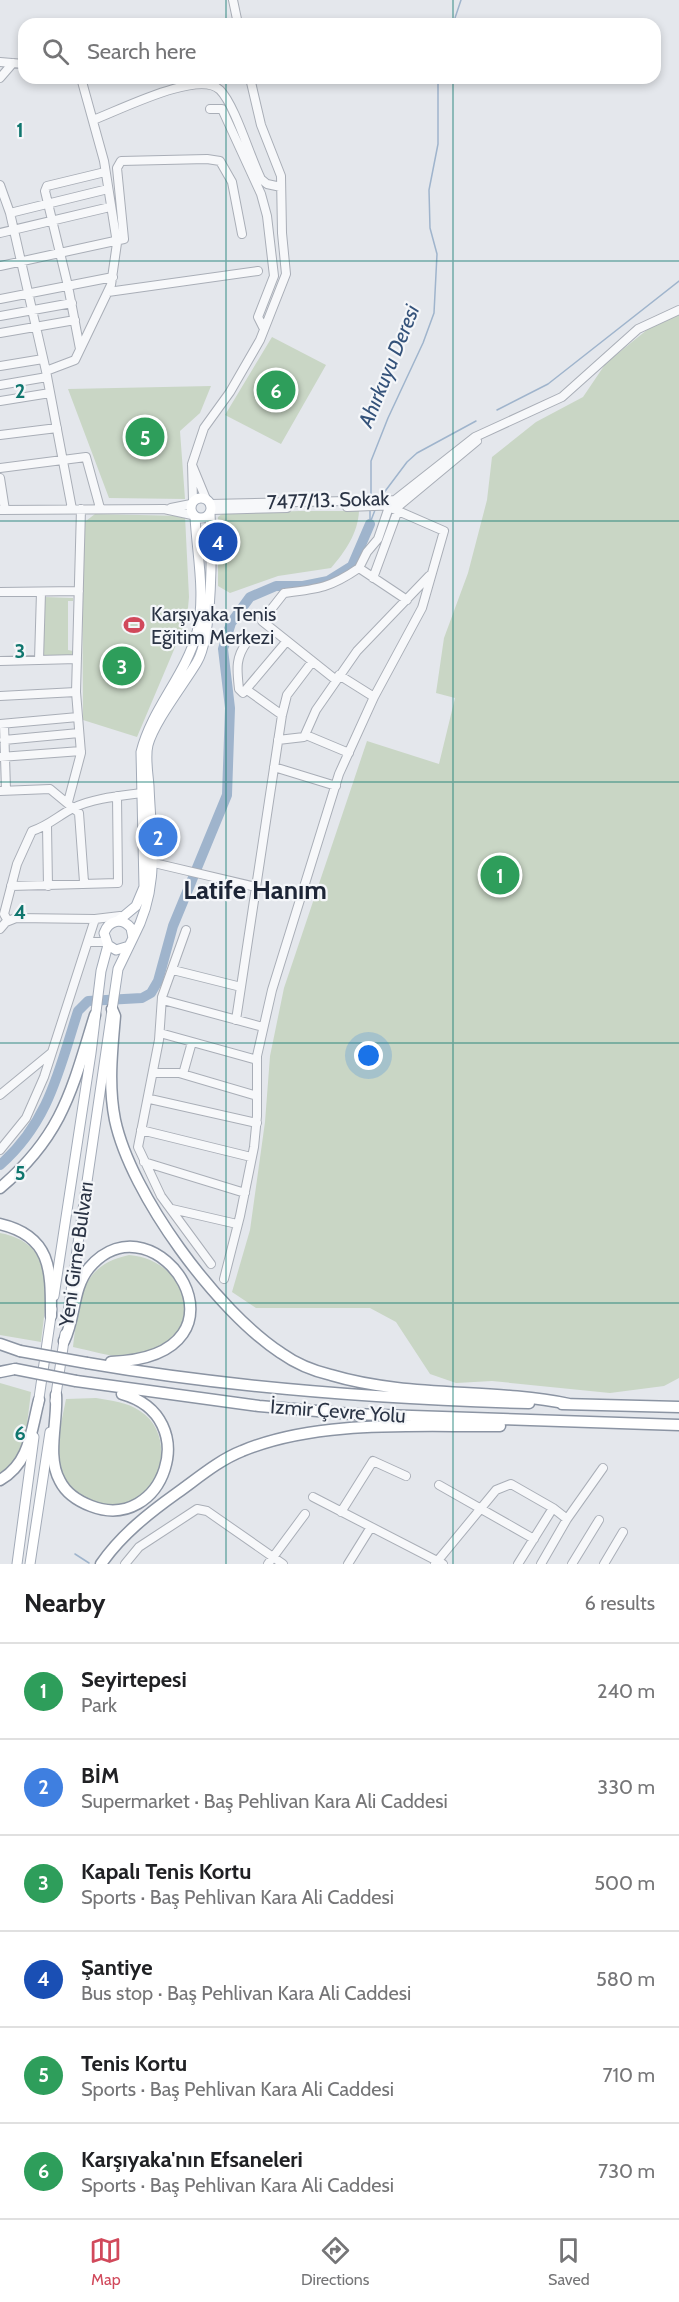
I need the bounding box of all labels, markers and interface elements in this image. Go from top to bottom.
search box [18,18,661,84]
icon: search [39,35,72,68]
text: Search here [87,38,196,65]
text: 1 [16,118,24,142]
water label: Ahırkuyu Deresi [352,301,425,431]
pin: 6 [256,368,296,412]
text: 2 [15,379,25,403]
pin: 5 [126,414,164,460]
street label: 7477/13. Sokak [266,486,390,514]
pin: 4 [198,520,238,564]
place label: Karşıyaka Tenis Eğitim Merkezi [151,602,276,649]
sports icon: Karşıyaka Tenis Eğitim Merkezi [122,613,146,637]
text: 3 [15,639,25,663]
pin: 3 [102,644,142,688]
pin: 2 [138,814,178,860]
pin: 1 [480,852,520,898]
district label: Latife Hanım [183,874,327,906]
text: 4 [14,900,26,924]
your location [354,1041,383,1070]
text: 5 [15,1161,25,1185]
street label: Yeni Girne Bulvarı [54,1180,98,1329]
street label: İzmir Çevre Yolu [269,1394,407,1428]
text: 6 [14,1421,26,1445]
text: Nearby [24,1587,105,1619]
text: 6 results [584,1591,655,1615]
text: Seyirtepesi [81,1666,187,1693]
text: 1 [40,1679,47,1703]
text: 240 m [597,1679,655,1703]
text: Park [81,1693,117,1717]
text: BİM [81,1762,119,1789]
text: 2 [38,1775,49,1799]
text: 330 m [597,1775,655,1799]
text: Supermarket · Baş Pehlivan Kara Ali Caddesi [81,1789,448,1813]
text: Kapalı Tenis Kortu [81,1858,251,1885]
text: 3 [38,1871,49,1895]
text: 500 m [594,1871,655,1895]
text: Sports · Baş Pehlivan Kara Ali Caddesi [81,1885,394,1909]
text: Şantiye [81,1954,152,1981]
text: 4 [37,1967,50,1991]
text: 580 m [596,1967,655,1991]
text: Bus stop · Baş Pehlivan Kara Ali Caddesi [81,1981,411,2005]
text: Tenis Kortu [81,2050,187,2077]
text: 5 [38,2063,49,2087]
text: 710 m [602,2063,655,2087]
text: Sports · Baş Pehlivan Kara Ali Caddesi [81,2077,394,2101]
text: Karşıyaka'nın Efsaneleri [81,2146,303,2173]
text: 6 [38,2159,49,2183]
text: 730 m [598,2159,655,2183]
text: Sports · Baş Pehlivan Kara Ali Caddesi [81,2173,394,2197]
tab: Map [89,2234,122,2289]
tab: Directions [301,2234,369,2289]
tab: Saved [548,2234,590,2289]

